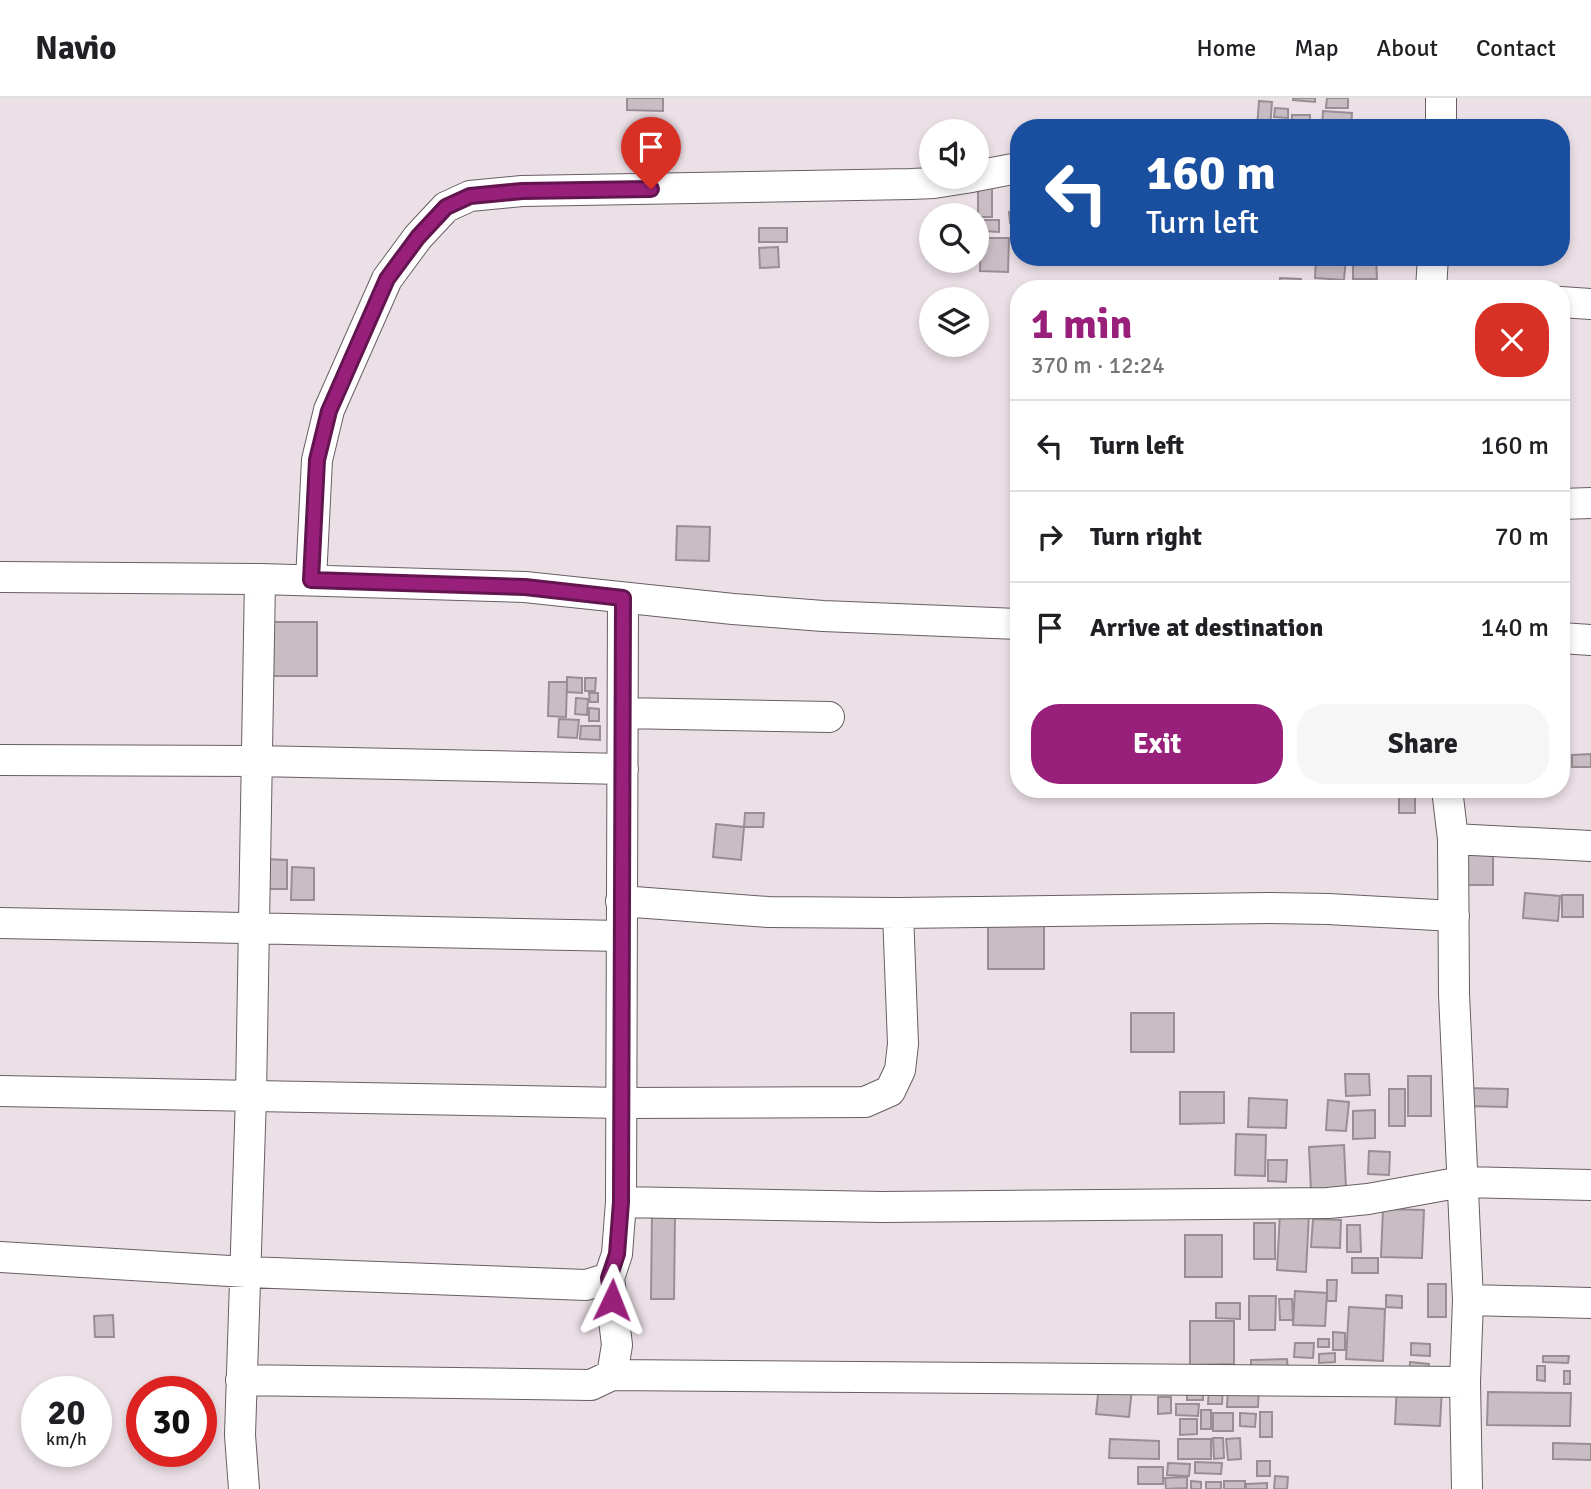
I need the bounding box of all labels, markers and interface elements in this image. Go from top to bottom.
text: Navio [35,28,117,69]
text: Home [1196,33,1256,63]
text: Map [1294,33,1339,63]
text: About [1377,33,1438,63]
text: Contact [1476,33,1556,63]
pin [621,117,681,189]
map controls [919,119,989,357]
button: sound [919,119,989,189]
icon: arrive [632,128,670,166]
text: 160 m [1146,143,1276,203]
icon: left [1031,147,1122,238]
button: search [919,203,989,273]
text: Turn left [1146,203,1259,242]
button: layers [919,287,989,357]
text: 1 min [1031,299,1132,350]
button: close [1475,303,1549,377]
text: 370 m · 12:24 [1031,351,1165,380]
icon: left [1031,427,1069,465]
text: Turn left [1090,430,1184,462]
text: 160 m [1480,430,1549,462]
icon: right [1031,518,1069,556]
text: Turn right [1090,521,1202,553]
text: 70 m [1494,521,1549,553]
icon: arrive [1031,609,1069,647]
text: Arrive at destination [1090,612,1323,644]
text: 140 m [1480,612,1549,644]
button: Exit [1031,704,1283,784]
button: Share [1297,704,1549,784]
position arrow [575,1263,649,1337]
speed limit sign: 30 [126,1376,217,1467]
text: 20 [48,1391,85,1434]
text: km/h [46,1428,87,1450]

